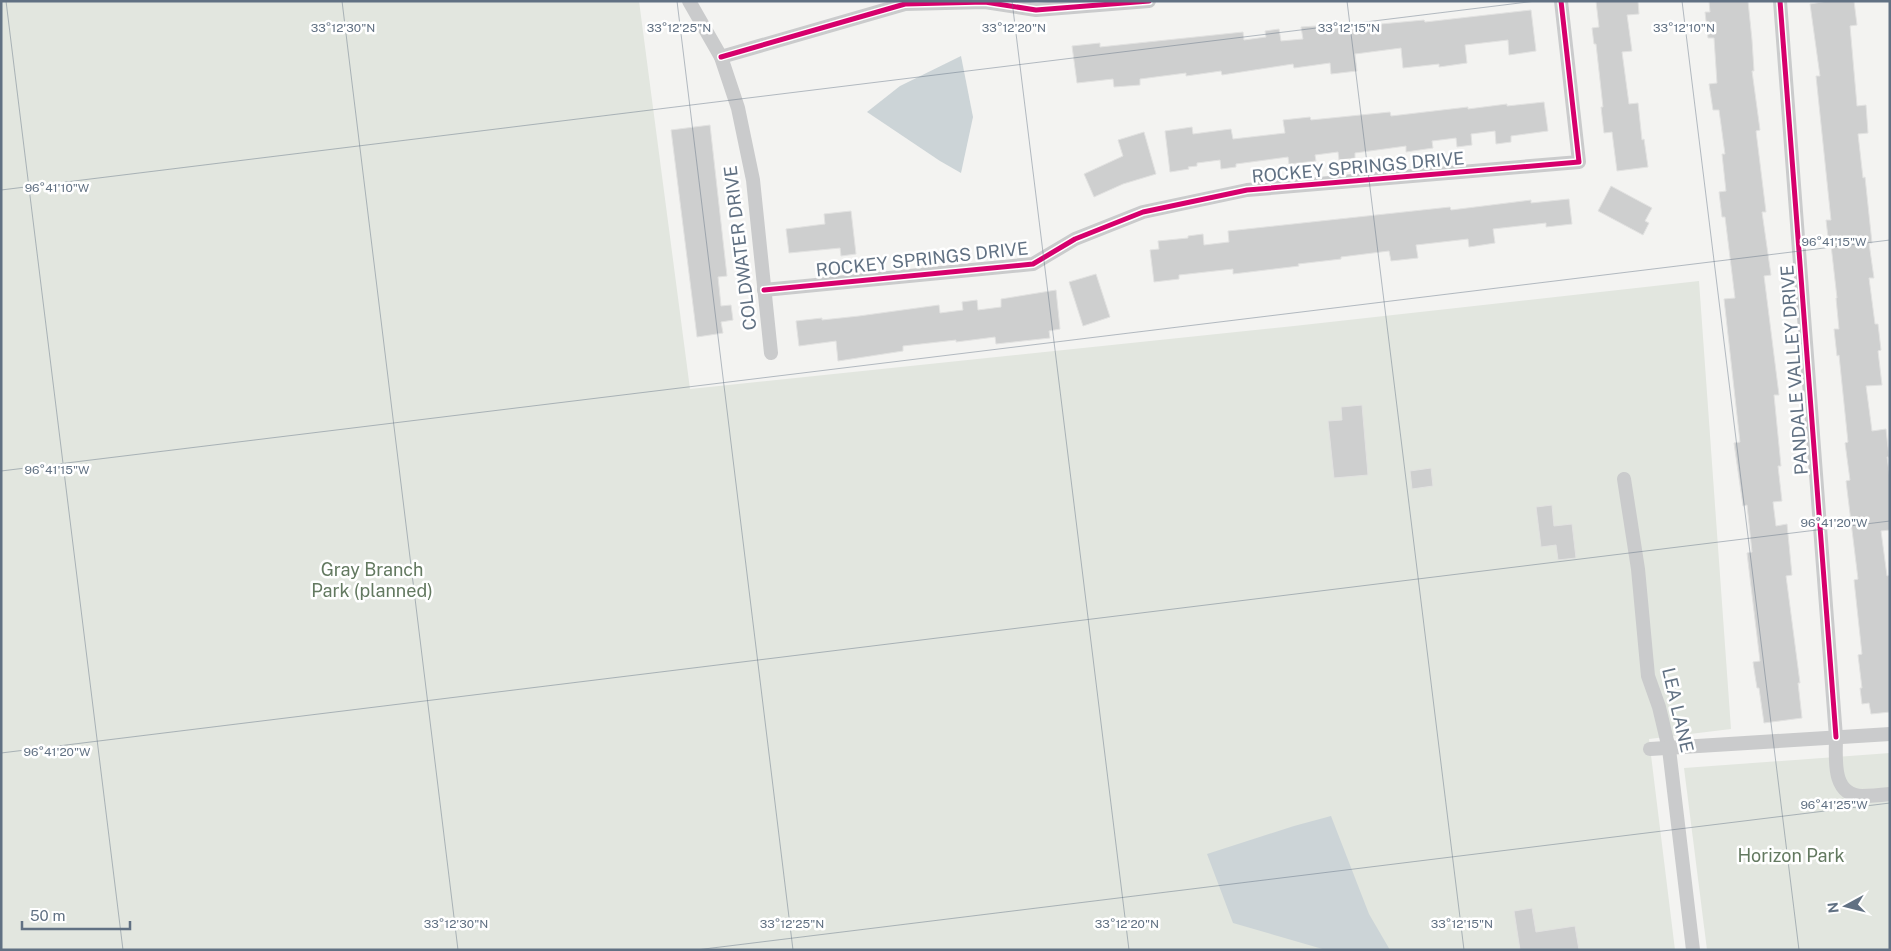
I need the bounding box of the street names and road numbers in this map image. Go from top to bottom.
street label: ROCKEY SPRINGS DRIVE [1251,147,1465,187]
street label: COLDWATER DRIVE [719,164,761,332]
street label: ROCKEY SPRINGS DRIVE [815,237,1029,281]
street label: PANDALE VALLEY DRIVE [1776,264,1812,476]
street label: LEA LANE [1658,665,1698,755]

